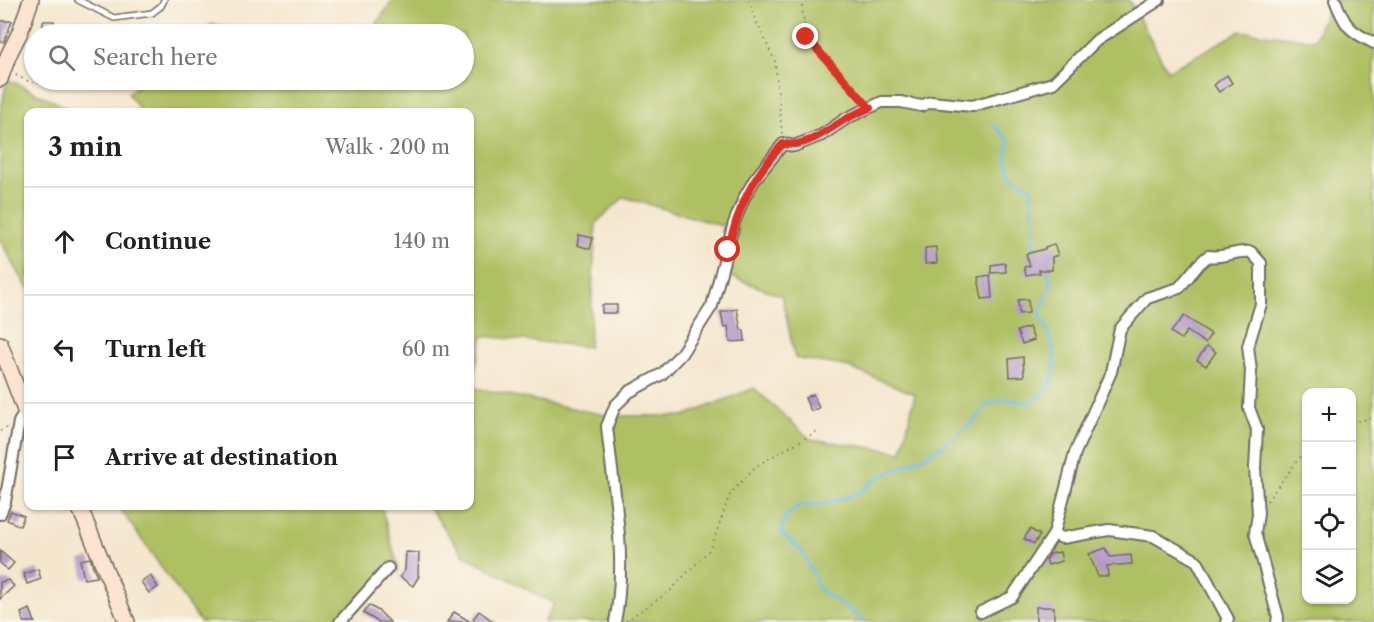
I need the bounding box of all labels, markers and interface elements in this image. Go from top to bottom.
route end [792,23,818,49]
search box [24,24,474,90]
icon: search [45,41,78,74]
text: Search here [93,44,218,71]
text: 3 min [48,131,122,163]
text: Walk · 200 m [325,135,450,159]
icon: ahead [48,225,81,258]
text: Continue [105,228,211,255]
text: 140 m [393,229,450,253]
route start [714,236,740,262]
icon: left [48,333,81,366]
text: Turn left [105,336,206,363]
text: 60 m [402,337,450,361]
map controls [1302,388,1356,604]
button: + [1302,388,1356,442]
icon: arrive [48,441,81,474]
button: − [1302,442,1356,496]
text: Arrive at destination [105,444,338,471]
button: locate [1302,496,1356,550]
button: layers [1302,550,1356,604]

